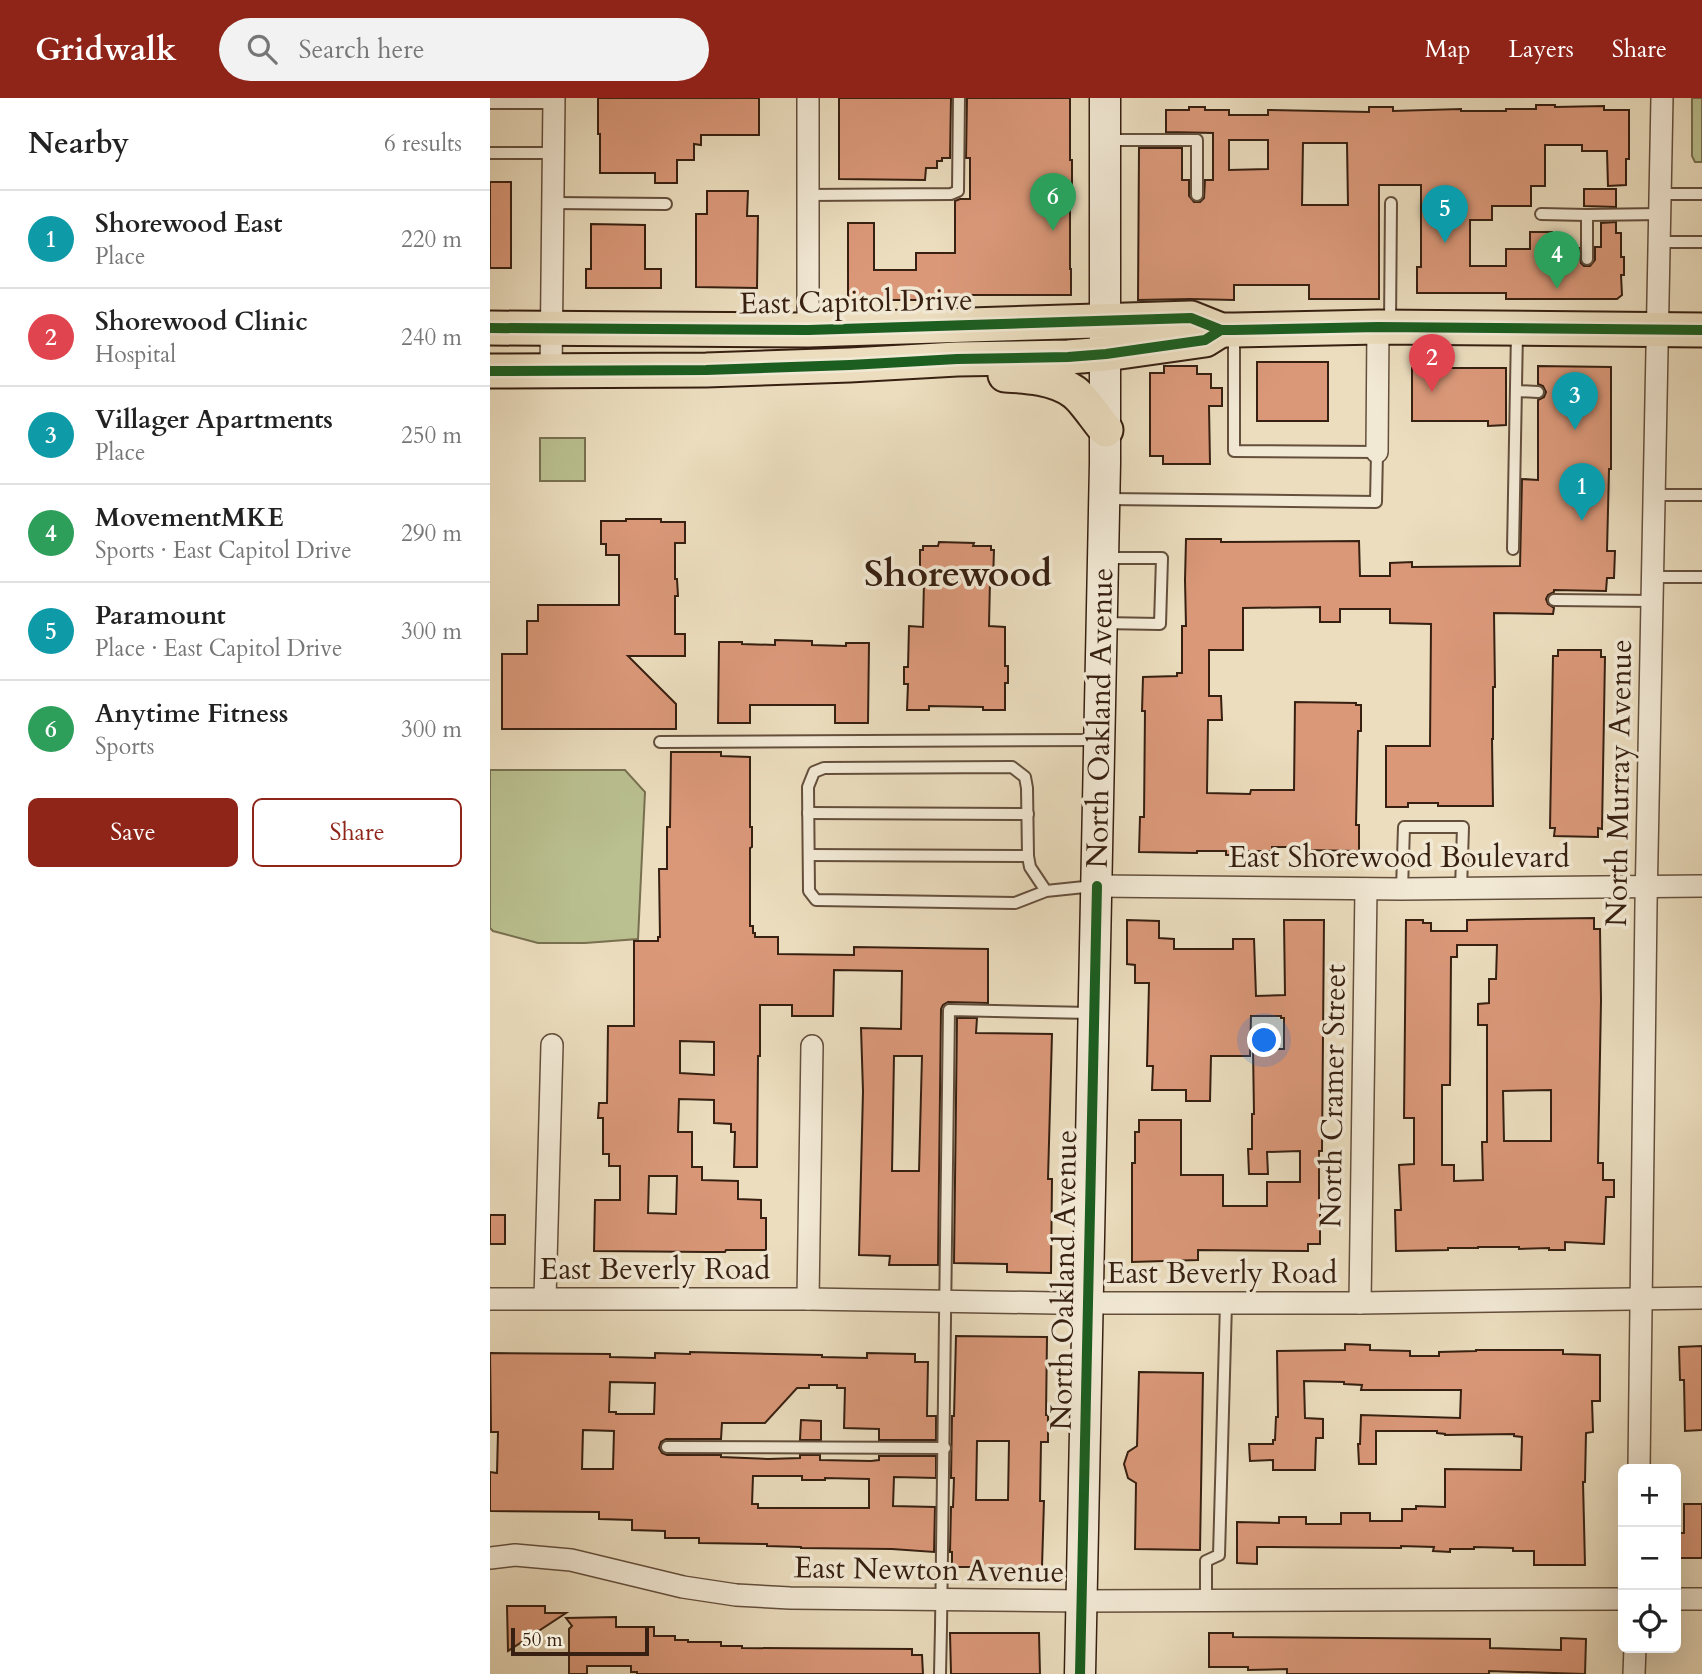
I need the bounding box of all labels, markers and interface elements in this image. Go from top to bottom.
search box [219,18,709,81]
text: Gridwalk [35,27,177,72]
icon: search [243,30,281,68]
text: Search here [299,32,425,67]
text: Map [1425,33,1471,66]
text: Layers [1509,33,1574,66]
text: Share [1612,33,1667,66]
text: Nearby [28,123,129,164]
text: 6 results [384,128,462,159]
pin: 6 [1030,173,1076,231]
pin: 5 [1422,185,1468,243]
text: Shorewood East [95,206,283,241]
text: 1 [45,224,57,255]
text: 220 m [401,224,462,255]
pin: 4 [1534,231,1580,289]
text: Place [95,241,145,272]
street label: East Capitol Drive [739,279,973,325]
text: Shorewood Clinic [95,304,308,339]
text: 2 [45,322,57,353]
text: 240 m [401,322,462,353]
pin: 2 [1409,334,1455,392]
text: Hospital [95,339,176,370]
pin: 3 [1552,372,1598,430]
text: Villager Apartments [95,402,333,437]
text: 3 [45,420,57,451]
text: 250 m [401,420,462,451]
text: Place [95,437,145,468]
pin: 1 [1559,463,1605,521]
text: MovementMKE [95,500,284,535]
text: 4 [45,518,57,549]
text: 290 m [401,518,462,549]
text: Sports · East Capitol Drive [95,535,352,566]
district label: Shorewood [864,549,1052,599]
street label: North Oakland Avenue [1077,567,1123,869]
text: Paramount [95,598,226,633]
text: 5 [45,616,57,647]
text: 300 m [401,616,462,647]
text: Place · East Capitol Drive [95,633,342,664]
street label: North Murray Avenue [1596,639,1642,927]
text: Anytime Fitness [95,696,288,731]
text: 6 [45,714,57,745]
text: 300 m [401,714,462,745]
text: Sports [95,731,155,762]
button: Save [28,798,238,867]
button: Share [252,798,462,867]
street label: East Shorewood Boulevard [1228,837,1570,878]
street label: North Cramer Street [1310,963,1356,1228]
your location [1247,1023,1281,1057]
street label: North Oakland Avenue [1041,1129,1087,1431]
street label: East Beverly Road [540,1249,770,1290]
street label: East Beverly Road [1107,1253,1337,1294]
map controls [1618,1464,1681,1653]
button: + [1618,1464,1681,1527]
button: − [1618,1527,1681,1590]
street label: East Newton Avenue [793,1547,1065,1593]
button: locate [1618,1590,1681,1653]
scale bar [511,1625,649,1657]
text: 50 m [522,1627,563,1653]

